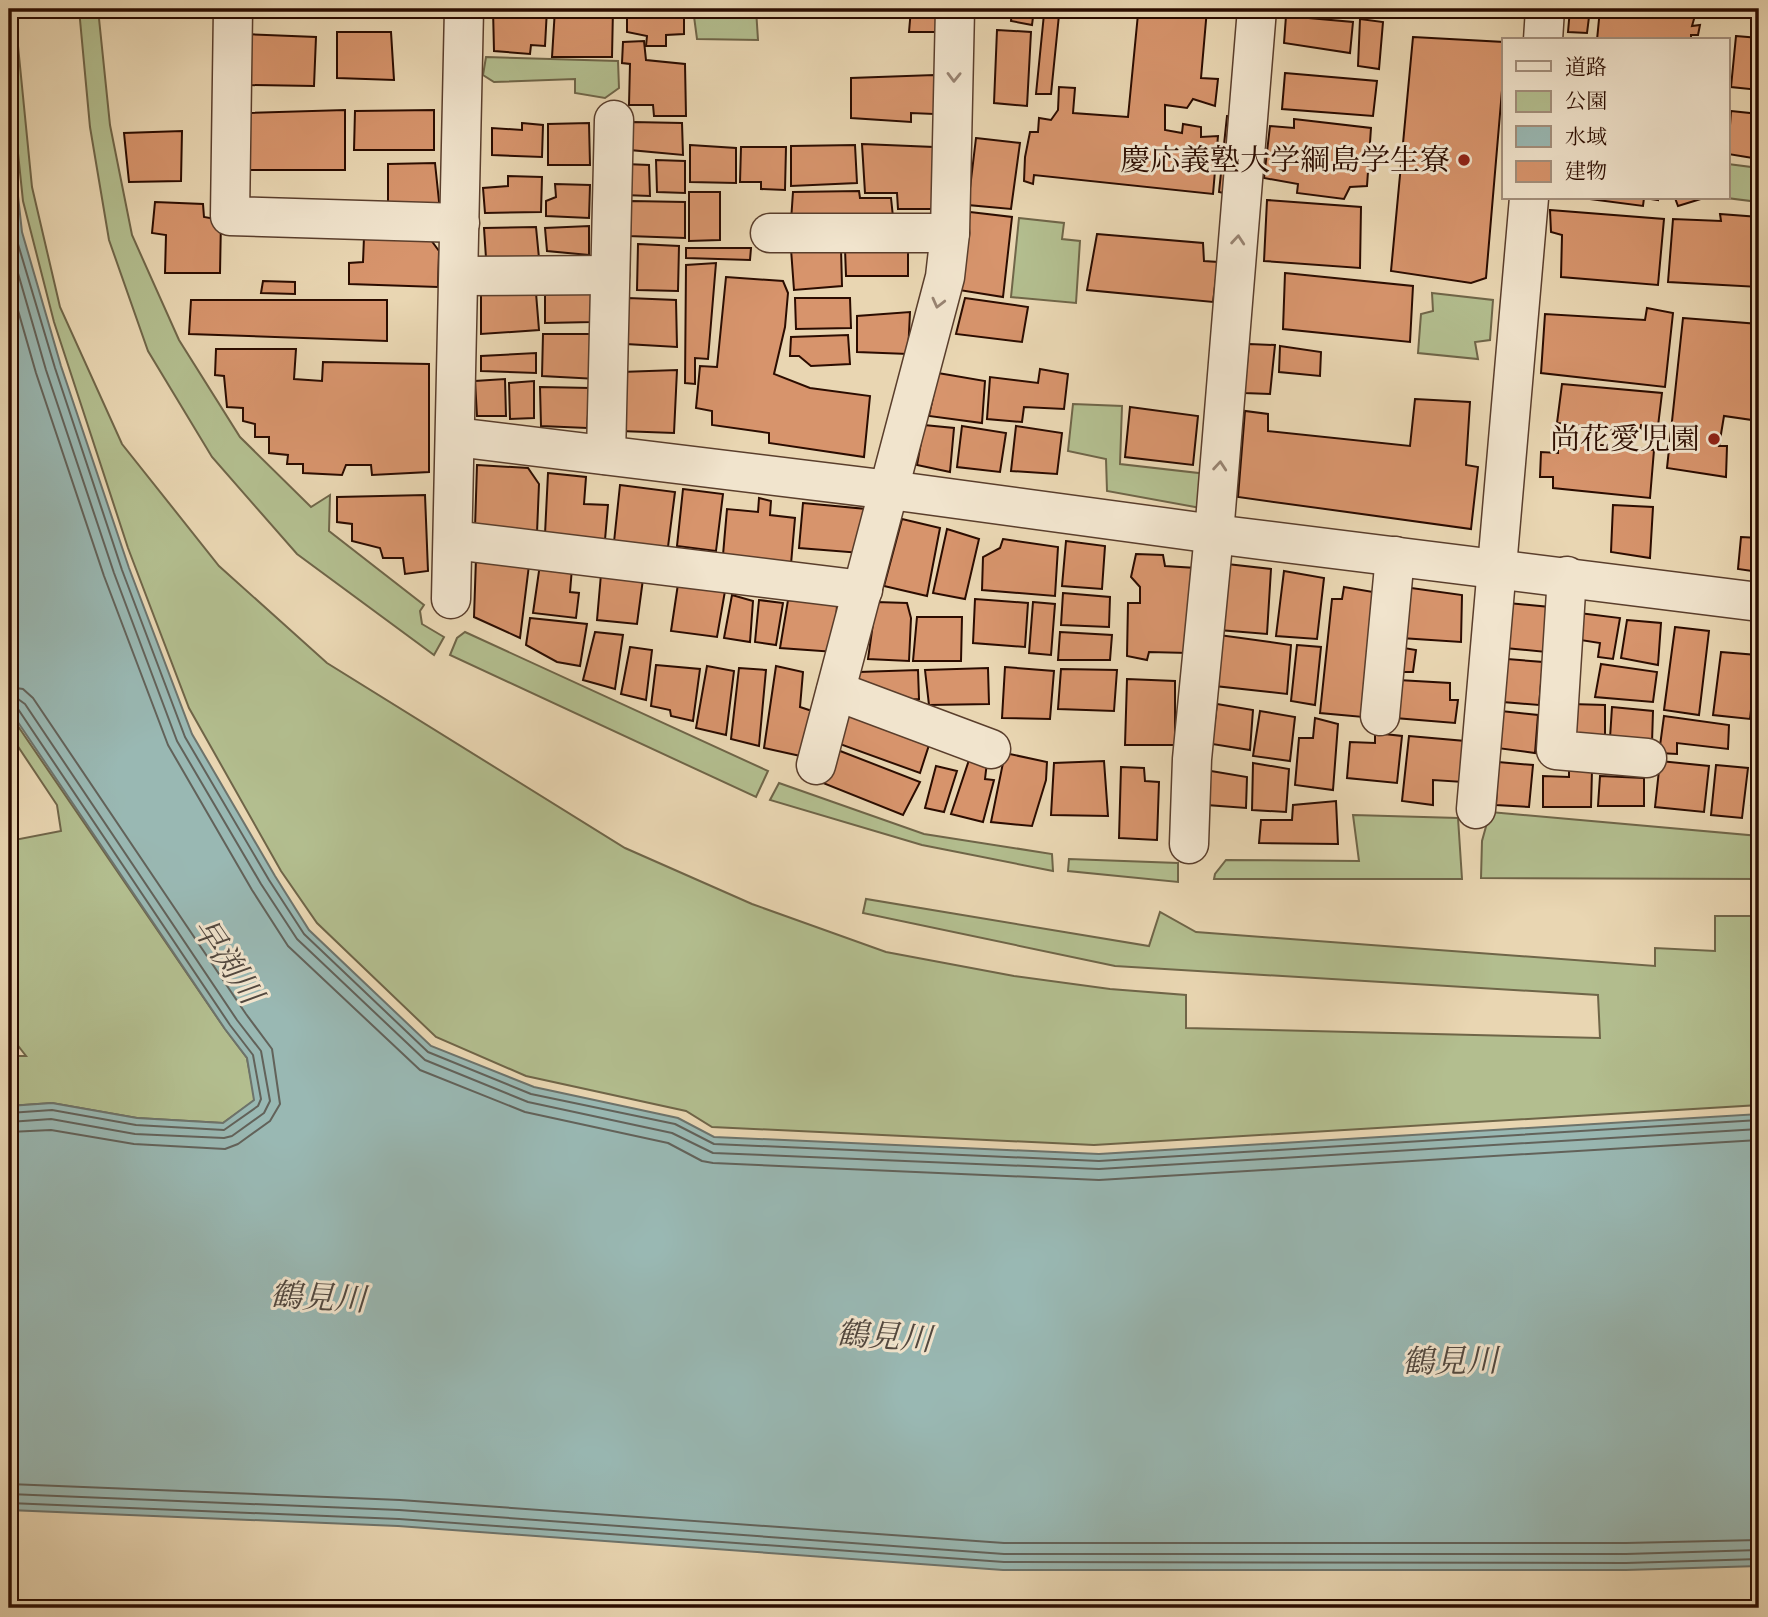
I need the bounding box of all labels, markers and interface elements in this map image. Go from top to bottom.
legend [1502,38,1730,200]
text: 道路 [1565,54,1607,81]
one-way arrow [946,72,961,83]
text: 公園 [1565,88,1607,115]
text: 水域 [1565,124,1607,151]
place label: 慶応義塾大学綱島学生寮 [1120,142,1450,179]
marker: 慶応義塾大学綱島学生寮 [1456,152,1472,168]
text: 建物 [1565,158,1607,185]
one-way arrow [1230,234,1245,245]
one-way arrow [932,297,946,309]
place label: 尚花愛児園 [1550,421,1700,458]
marker: 尚花愛児園 [1706,431,1722,447]
one-way arrow [1212,461,1227,472]
water label: 早渕川 [184,910,272,1014]
water label: 鶴見川 [269,1276,370,1321]
water label: 鶴見川 [835,1314,936,1361]
water label: 鶴見川 [1402,1341,1501,1383]

